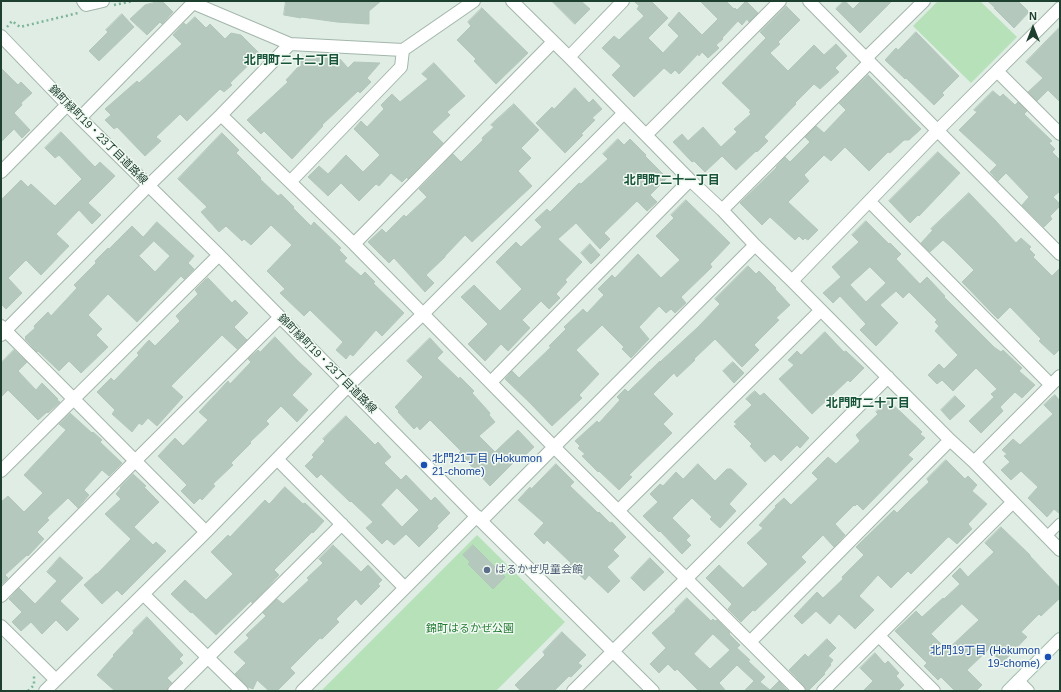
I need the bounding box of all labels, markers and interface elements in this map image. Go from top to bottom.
north arrow [1013,8,1053,48]
text: N [1029,10,1037,22]
district label: 北門町二十二丁目 [244,54,340,68]
street label: 錦町緑町19・23丁目道路線 [46,83,150,187]
district label: 北門町二十一丁目 [624,174,720,188]
street label: 錦町緑町19・23丁目道路線 [275,312,379,416]
district label: 北門町二十丁目 [826,397,910,411]
place label: 北門21丁目 (Hokumon 21-chome) [432,452,542,478]
marker: 北門21丁目 (Hokumon 21-chome) [419,460,429,470]
place label: はるかぜ児童会館 [495,563,583,577]
marker: はるかぜ児童会館 [482,565,492,575]
park label: 錦町はるかぜ公園 [426,622,514,636]
place label: 北門19丁目 (Hokumon 19-chome) [930,644,1040,670]
marker: 北門19丁目 (Hokumon 19-chome) [1043,652,1053,662]

